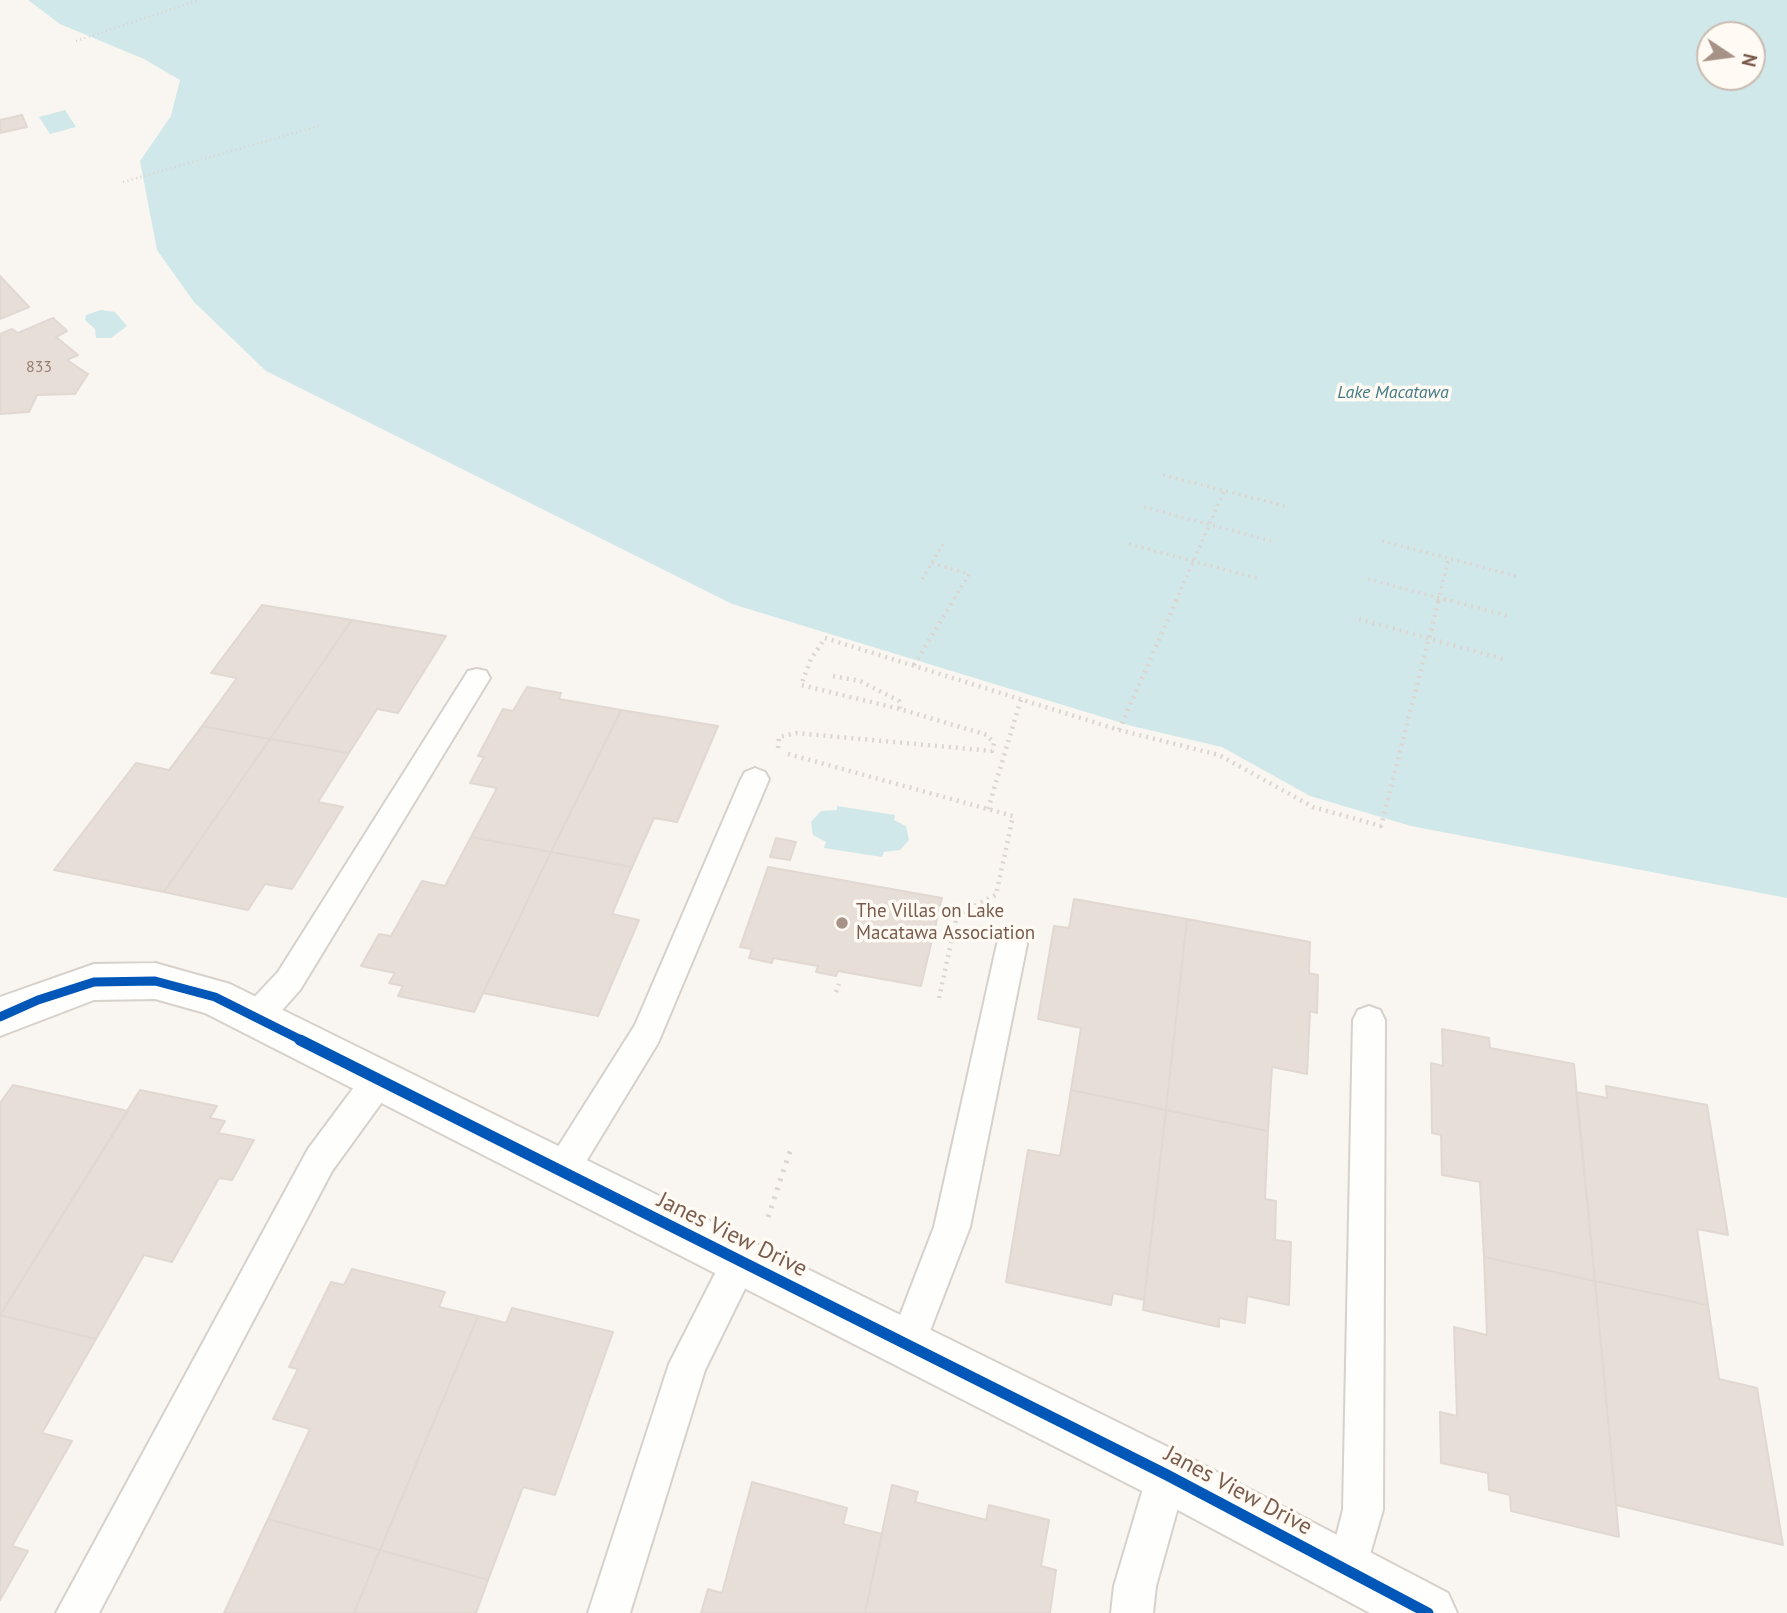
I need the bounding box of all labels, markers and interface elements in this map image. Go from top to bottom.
north arrow [1696,21,1766,91]
text: N [1736,51,1763,69]
house number: 833 [26,357,52,377]
water label: Lake Macatawa [1337,382,1449,404]
place label: The Villas on Lake Macatawa Association [856,901,1035,945]
marker: The Villas on Lake Macatawa Association [834,915,850,931]
street label: Janes View Drive [653,1187,811,1283]
street label: Janes View Drive [1159,1440,1317,1542]

